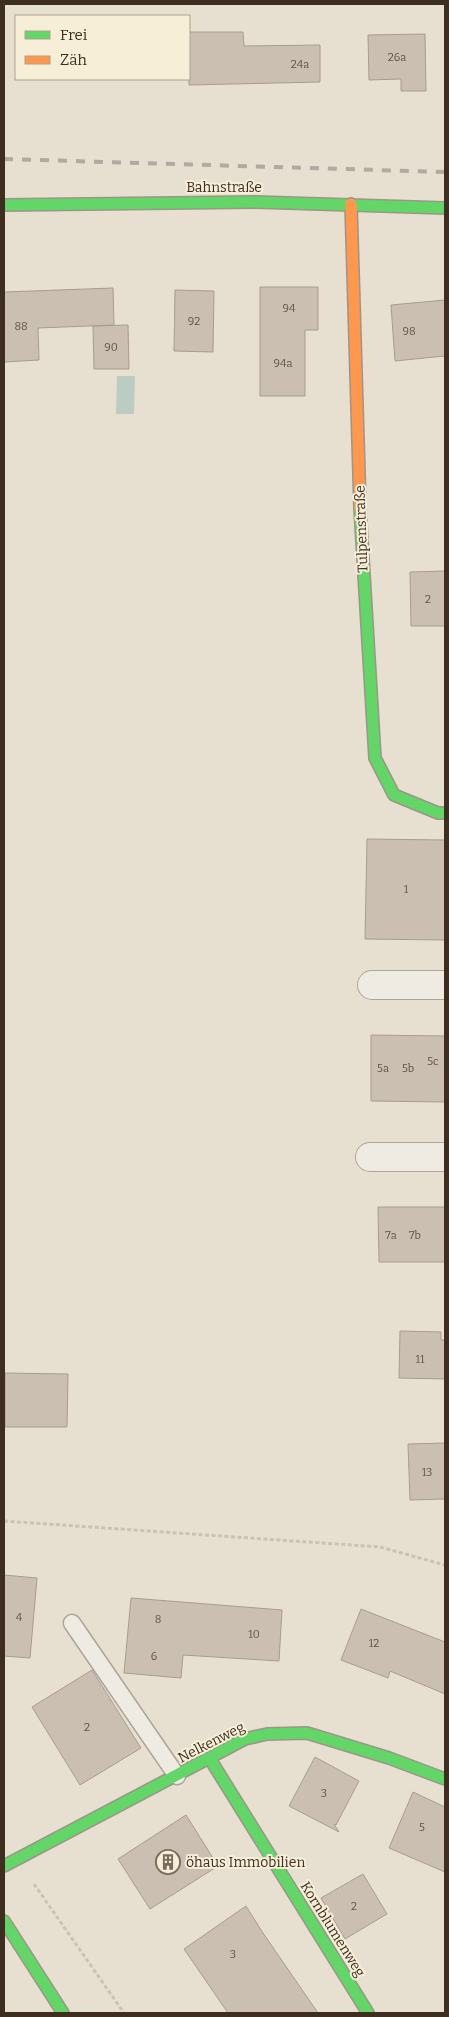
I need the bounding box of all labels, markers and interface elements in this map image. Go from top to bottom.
legend [15,15,190,80]
text: Frei [60,26,88,44]
text: Zäh [60,51,87,69]
house number: 26a [388,51,406,64]
house number: 24a [291,58,309,71]
street label: Bahnstraße [186,179,262,196]
house number: 94 [283,302,296,315]
house number: 92 [188,315,200,328]
house number: 88 [14,320,28,333]
house number: 98 [402,325,416,338]
house number: 90 [104,341,118,354]
house number: 94a [274,357,292,370]
street label: Tulpenstraße [351,485,372,573]
house number: 2 [425,593,431,606]
house number: 1 [404,883,409,896]
house number: 5c [427,1055,439,1068]
house number: 5a [377,1062,389,1075]
house number: 5b [402,1062,414,1075]
house number: 7a [385,1229,397,1242]
house number: 7b [409,1229,421,1242]
house number: 11 [416,1353,425,1366]
house number: 13 [422,1466,432,1479]
house number: 4 [16,1611,23,1624]
house number: 8 [155,1613,161,1626]
house number: 10 [248,1628,260,1641]
house number: 12 [369,1637,379,1650]
house number: 6 [151,1650,157,1663]
street label: Nelkenweg [175,1718,248,1766]
house number: 2 [84,1721,90,1734]
house number: 3 [321,1787,327,1800]
house number: 5 [419,1821,425,1834]
building icon: öhaus Immobilien [155,1849,181,1875]
place label: öhaus Immobilien [186,1854,305,1871]
street label: Kornblumenweg [296,1879,369,1980]
house number: 2 [351,1900,357,1913]
house number: 3 [230,1948,236,1961]

